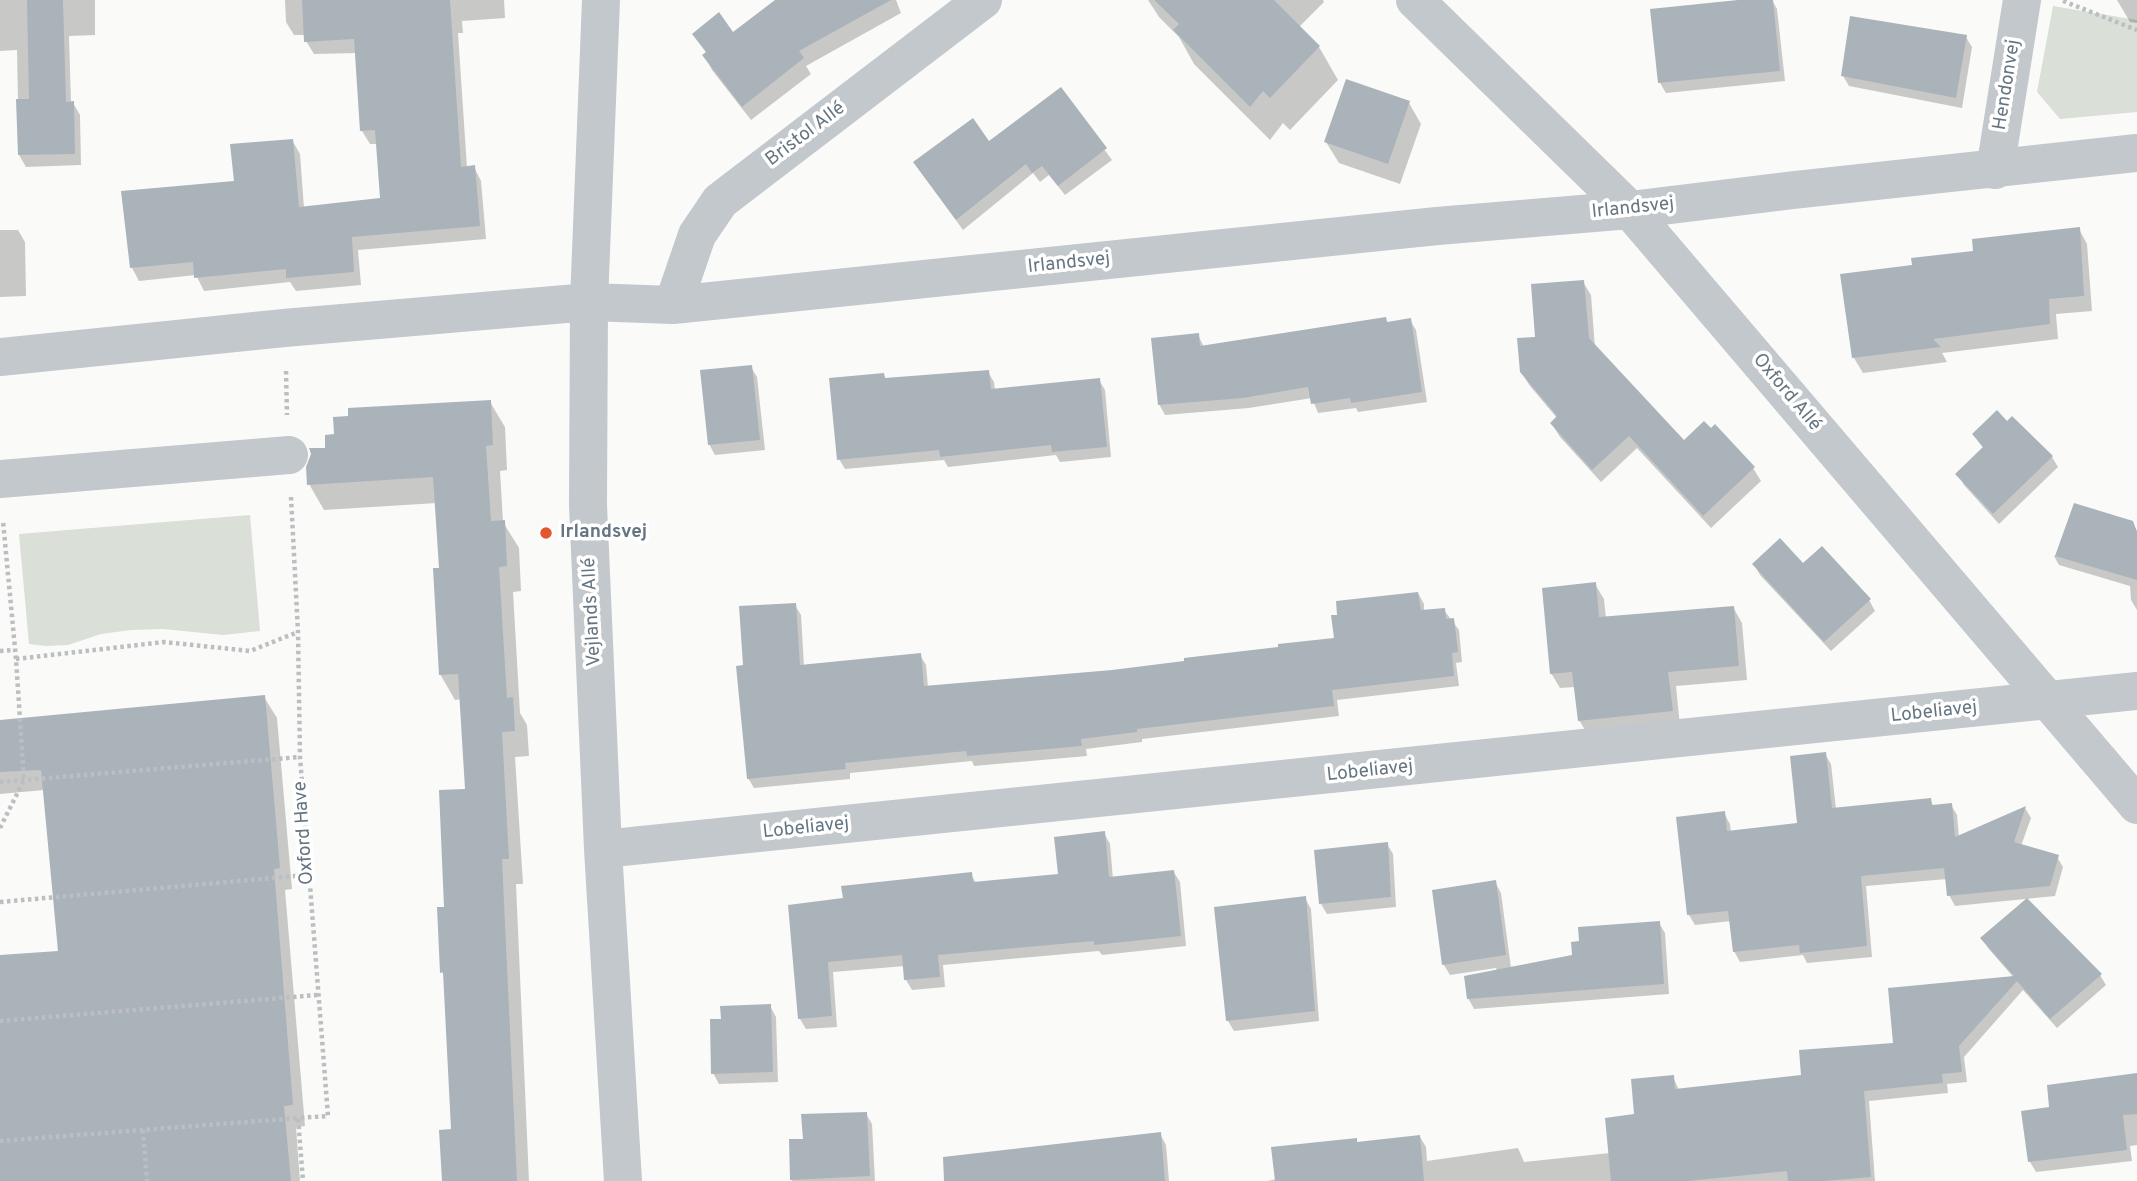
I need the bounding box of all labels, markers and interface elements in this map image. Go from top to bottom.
street label: Hendonvej [1990,38,2026,132]
street label: Bristol Allé [762,98,850,172]
street label: Irlandsvej [1591,193,1675,225]
street label: Irlandsvej [1027,248,1111,280]
street label: Oxford Allé [1747,349,1825,437]
place label: Irlandsvej [560,522,647,544]
marker: Irlandsvej [538,525,554,541]
street label: Vejlands Allé [579,557,607,667]
street label: Lobeliavej [1890,697,1978,729]
street label: Lobeliavej [1326,756,1414,788]
street label: Oxford Have [290,780,320,886]
street label: Lobeliavej [762,813,850,845]

